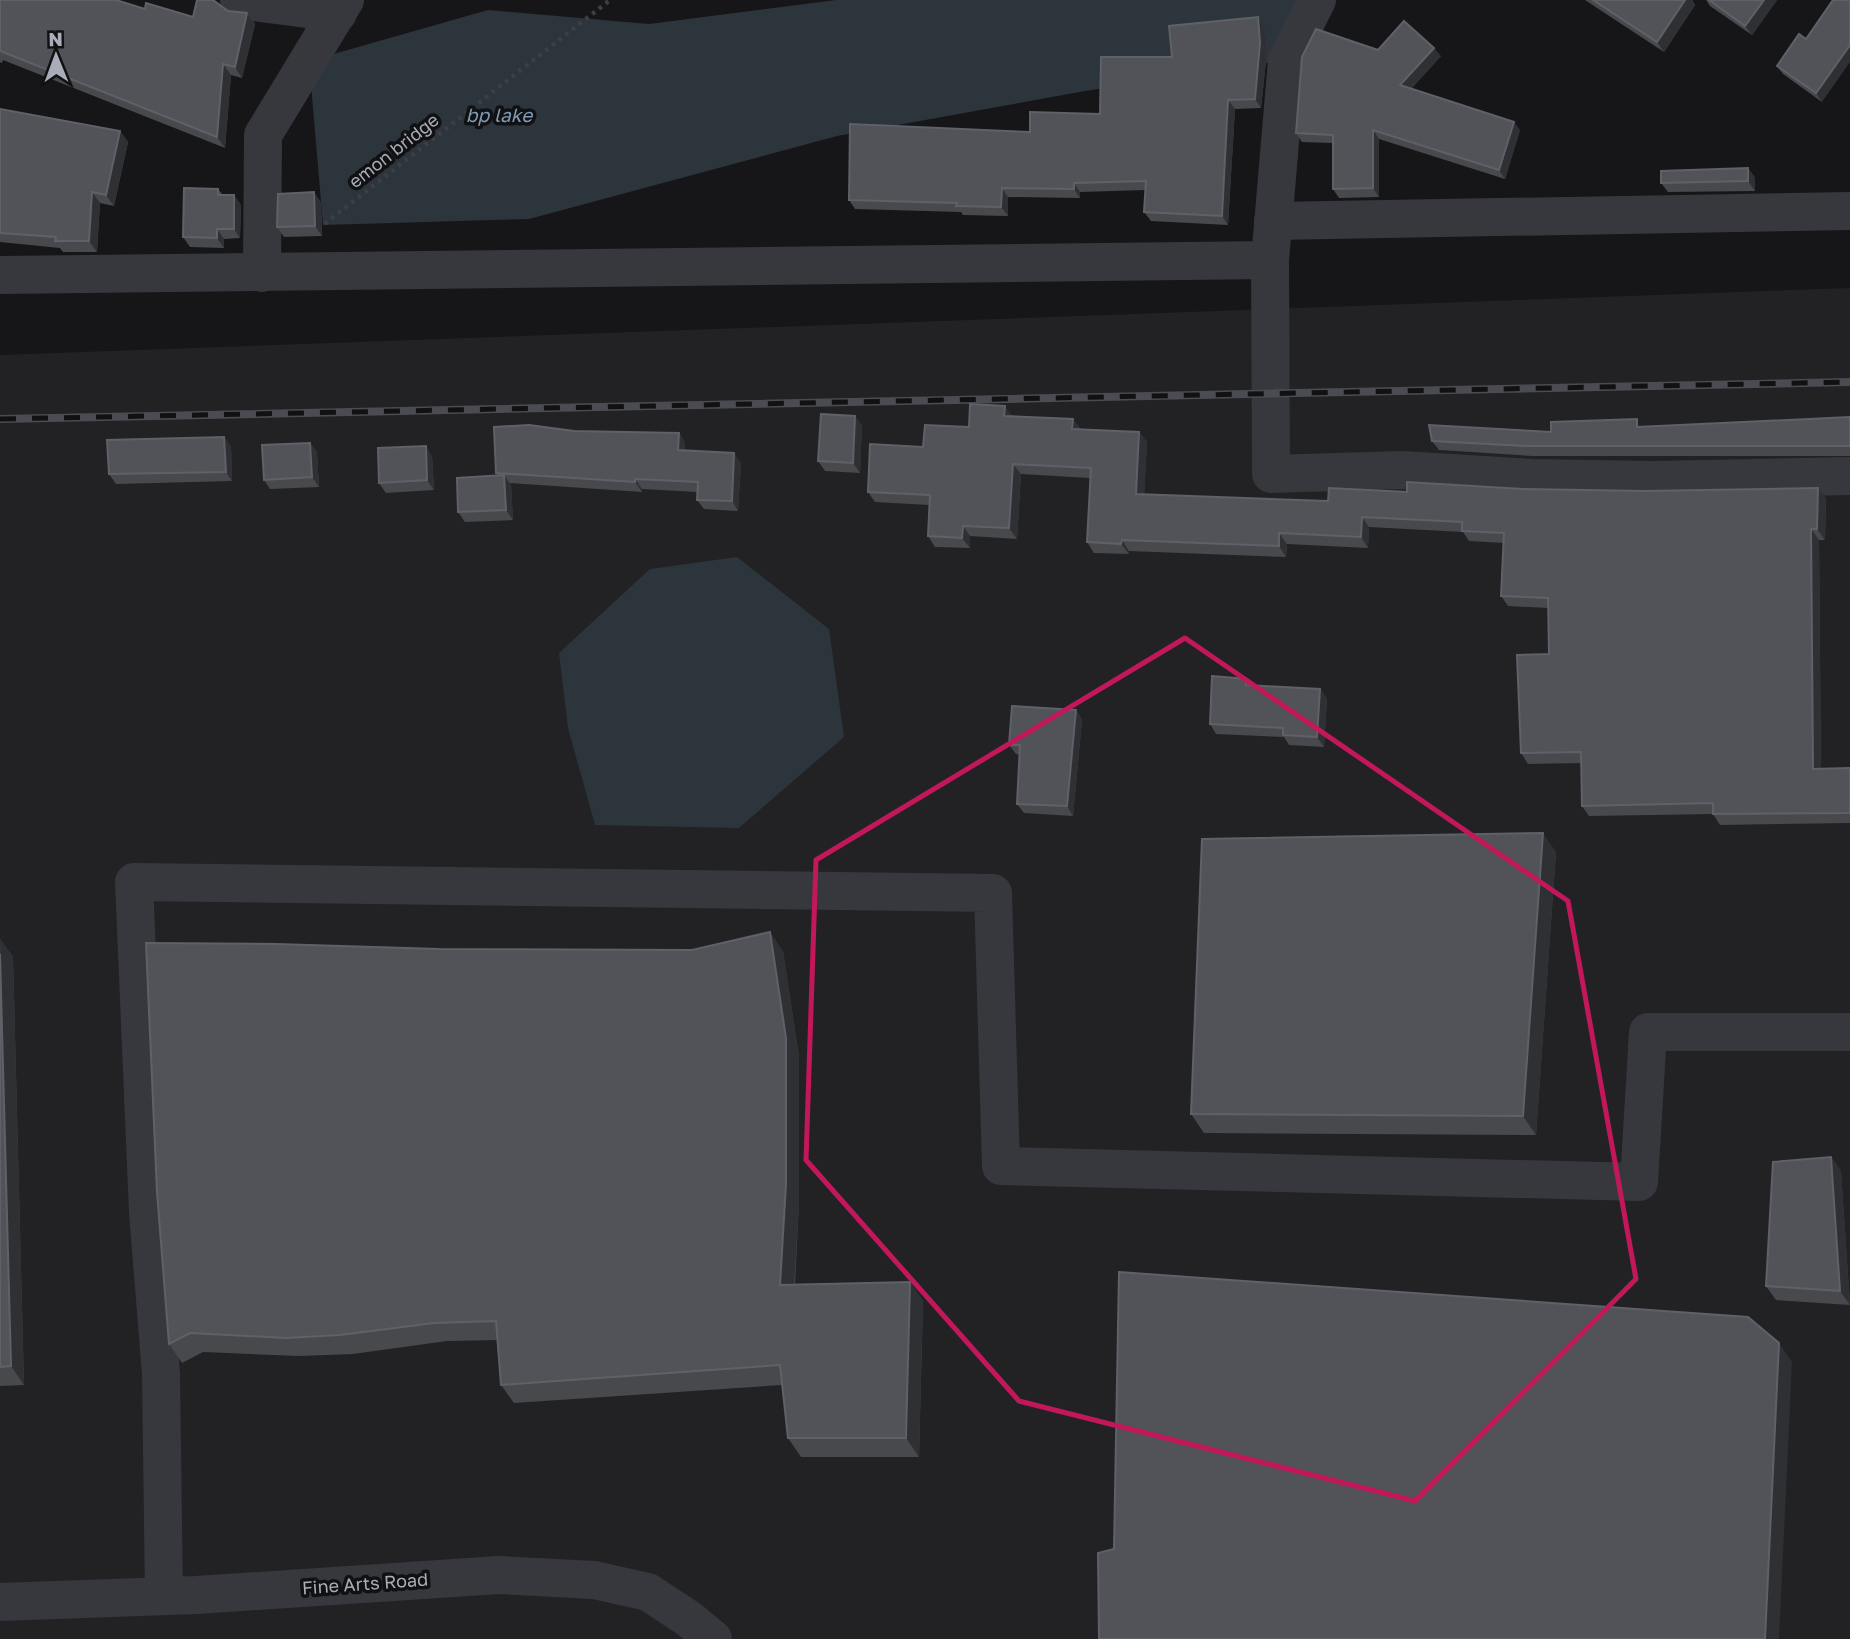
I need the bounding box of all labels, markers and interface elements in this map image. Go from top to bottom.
north arrow [21,21,91,91]
text: N [48,27,63,50]
water label: bp lake [466,103,534,126]
street label: emon bridge [344,108,443,192]
street label: Fine Arts Road [301,1568,429,1598]

